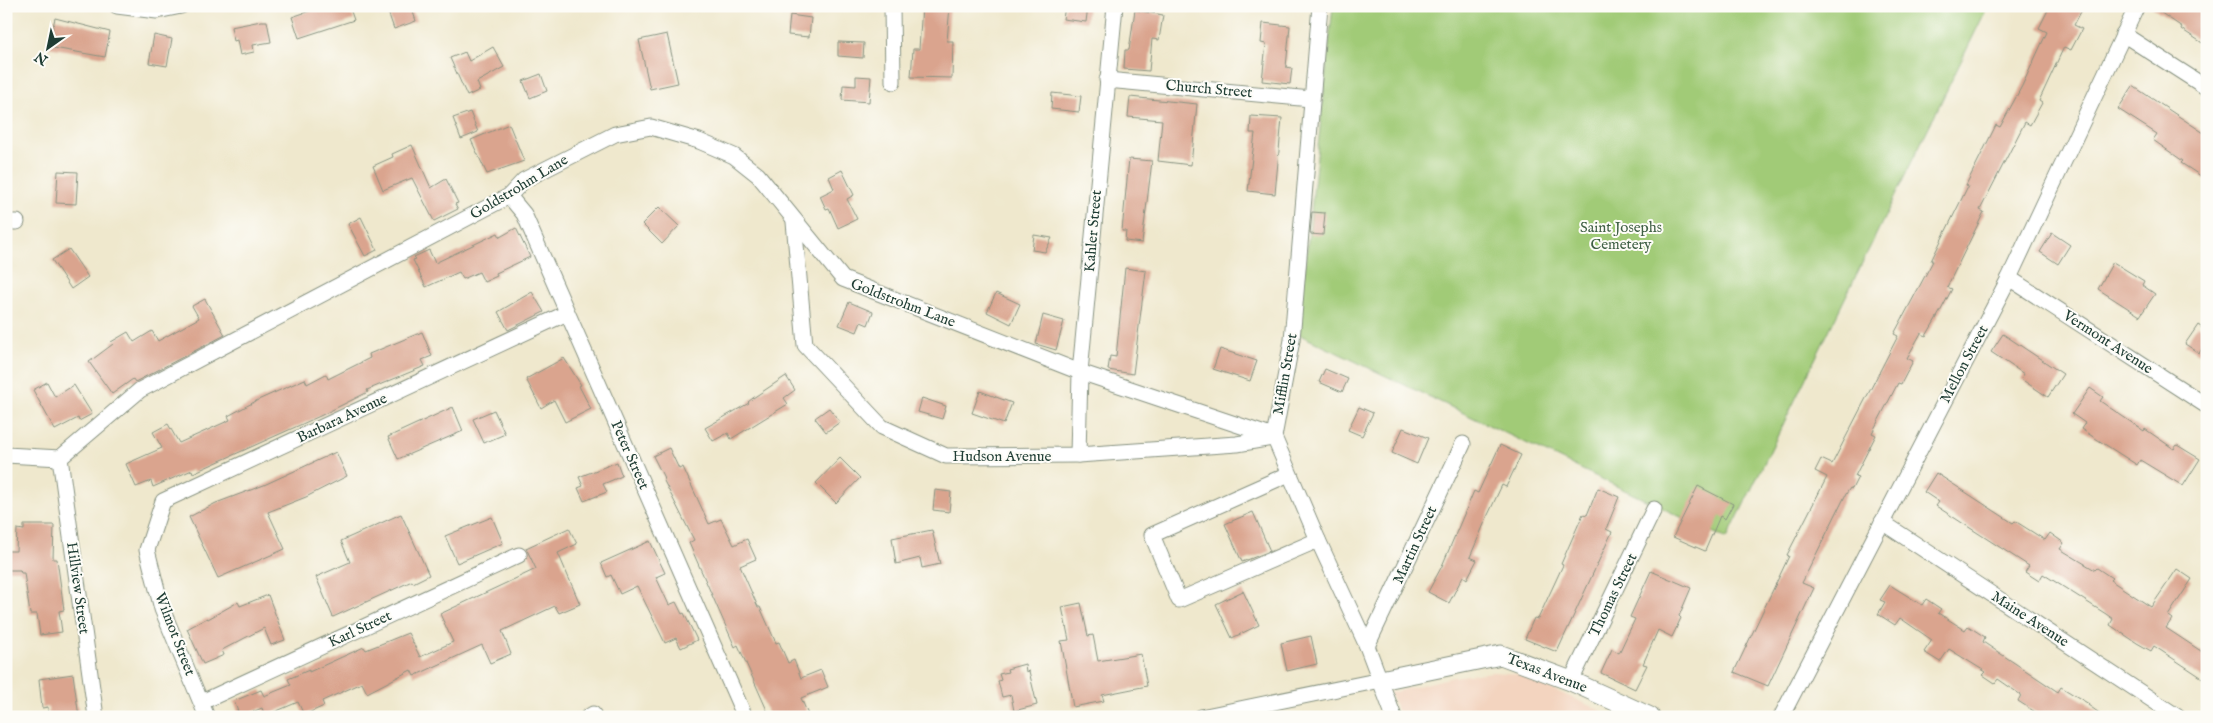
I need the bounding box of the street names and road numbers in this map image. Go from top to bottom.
street label: Church Street [1165,76,1253,102]
street label: Goldstrohm Lane [467,150,571,224]
street label: Kahler Street [1080,189,1106,273]
street label: Goldstrohm Lane [848,274,958,332]
street label: Vermont Avenue [2059,305,2157,378]
street label: Mellon Street [1936,322,1992,406]
street label: Mifflin Street [1268,332,1302,416]
street label: Barbara Avenue [294,389,390,447]
street label: Peter Street [606,418,654,492]
street label: Hudson Avenue [953,447,1052,466]
street label: Martin Street [1389,503,1441,587]
street label: Hillview Street [62,541,94,635]
street label: Thomas Street [1585,550,1641,640]
street label: Maine Avenue [1988,587,2072,651]
street label: Wilmot Street [150,590,200,678]
street label: Karl Street [325,606,395,652]
street label: Texas Avenue [1504,649,1590,697]

